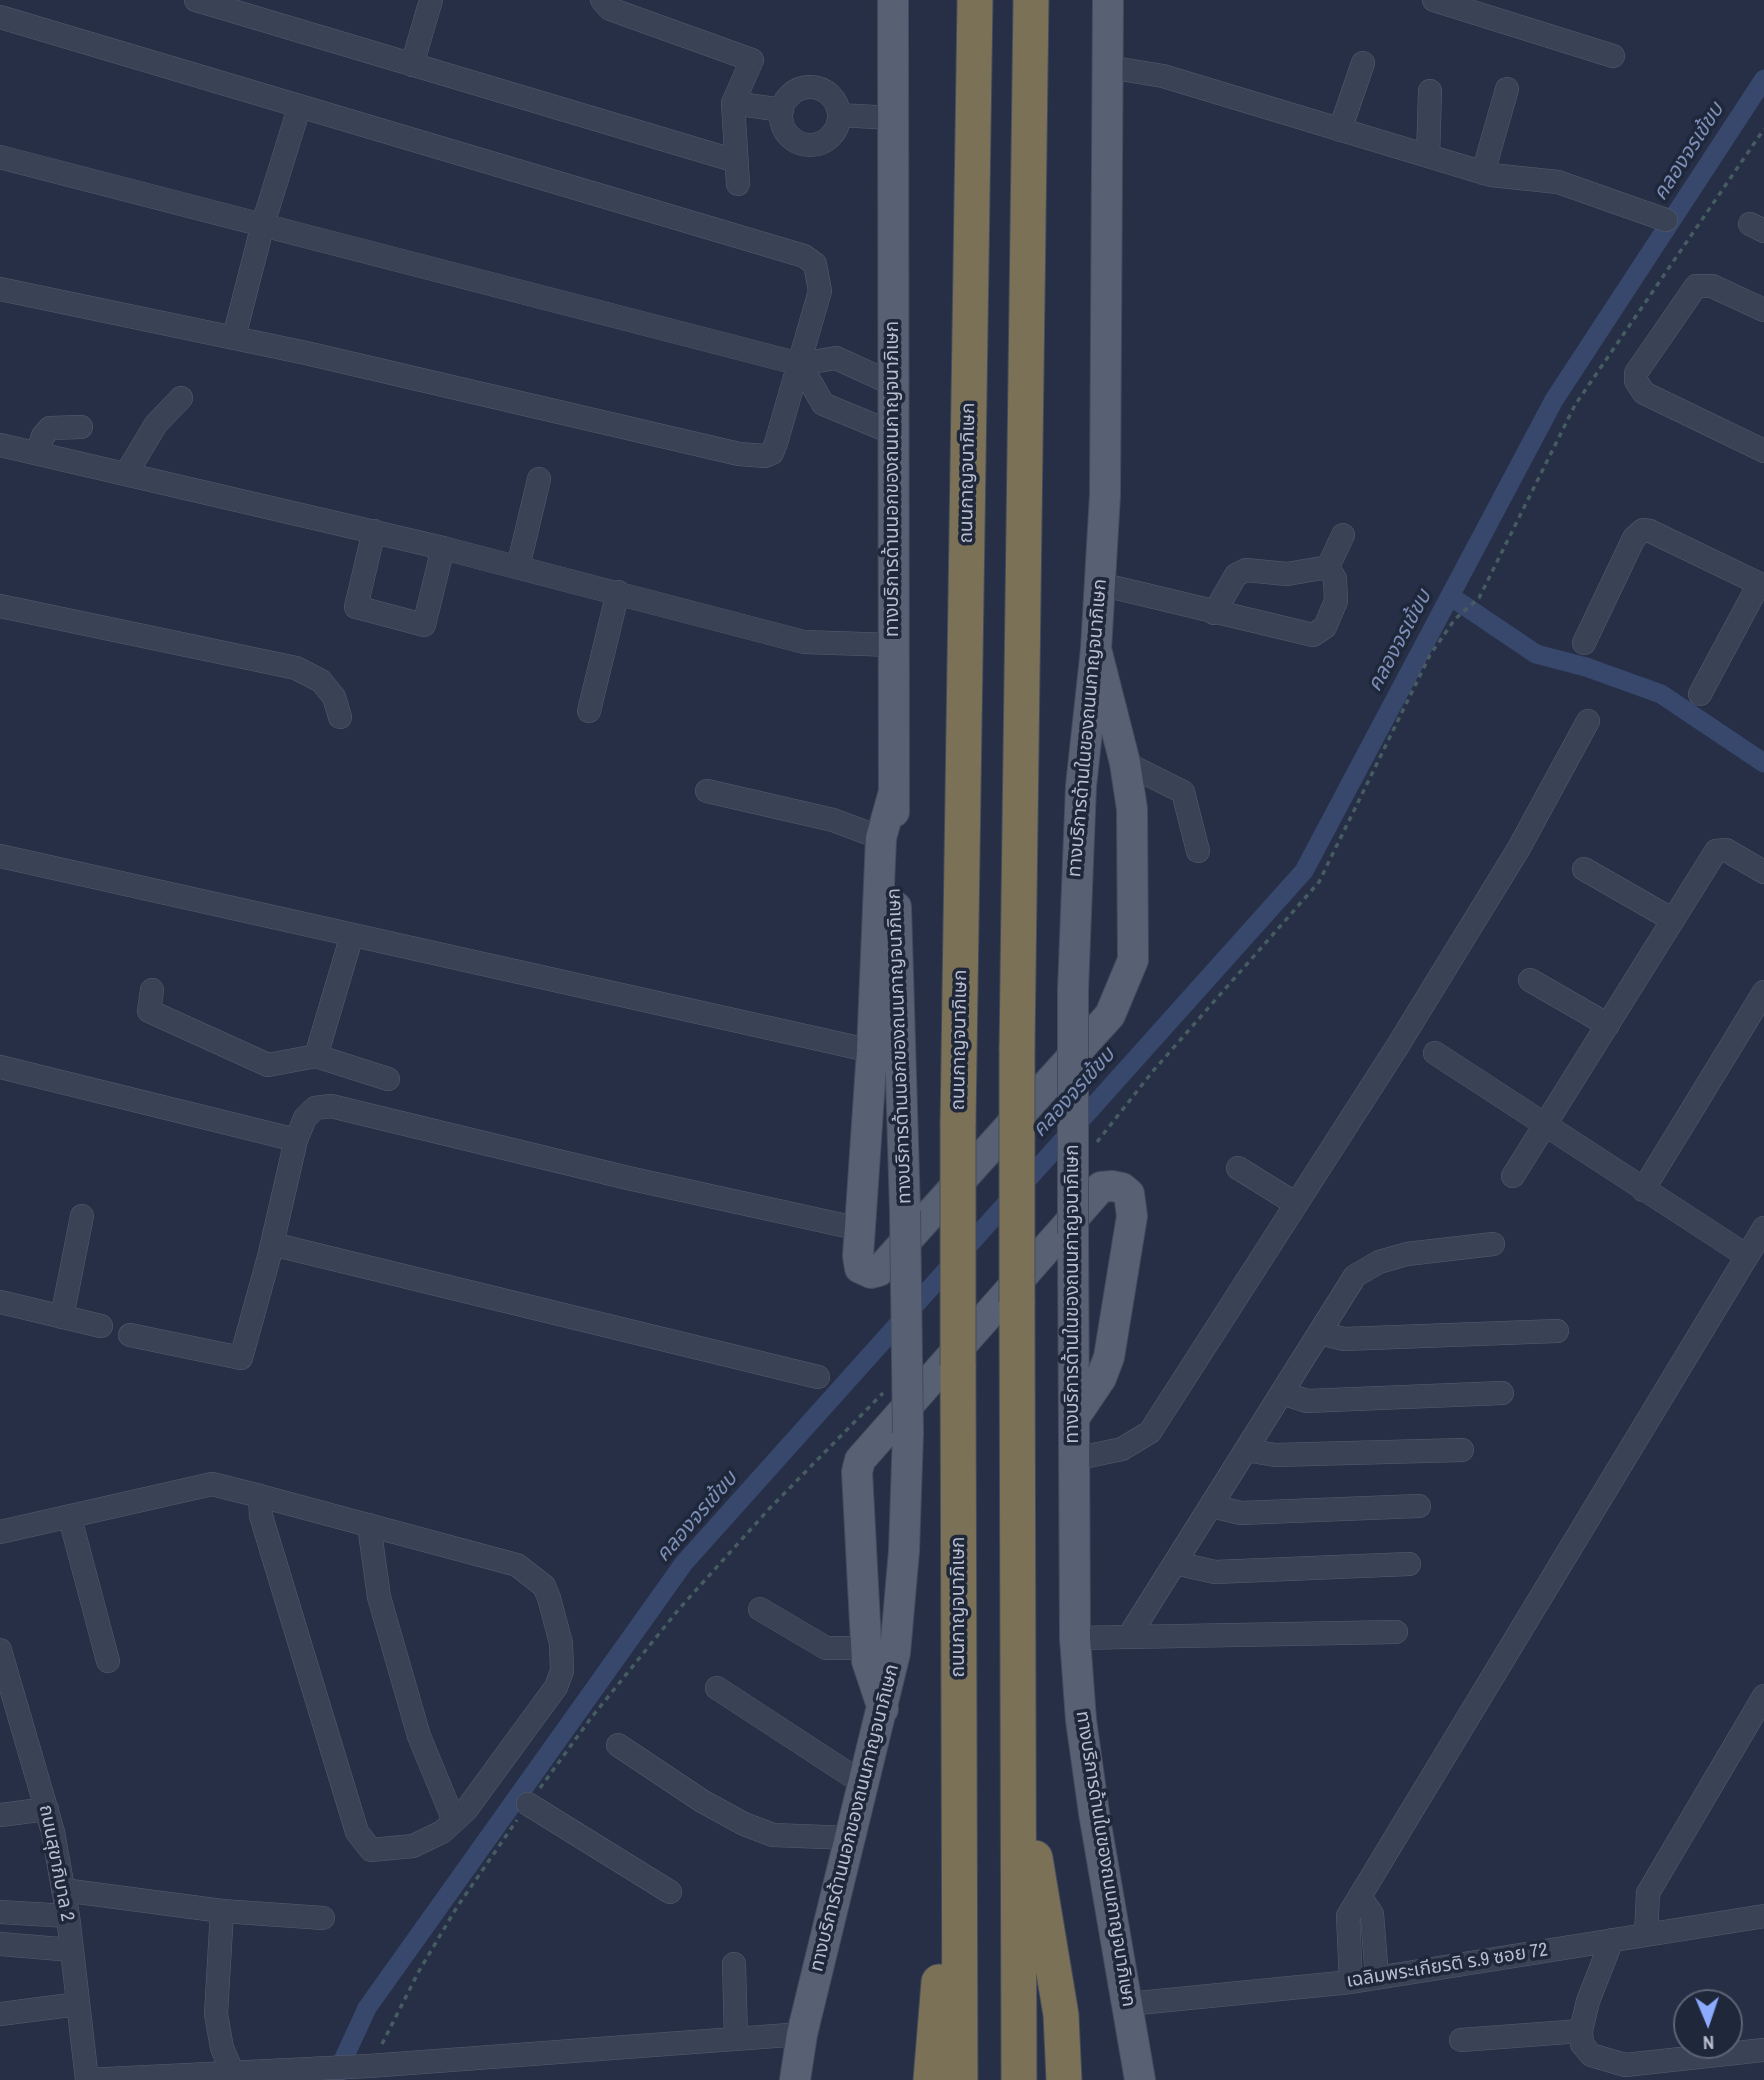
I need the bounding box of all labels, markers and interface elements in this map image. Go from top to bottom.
water label: คลองจรเข้ขบ [1648,98,1730,206]
street label: ทางบริการด้านนอกของถนนกาญจนาภิเษก [882,321,904,637]
street label: ถนนกาญจนาภิเษก [955,402,981,544]
street label: ทางบริการด้านในของถนนกาญจนาภิเษก [1064,578,1112,878]
water label: คลองจรเข้ขบ [1363,586,1437,696]
street label: ทางบริการด้านนอกของถนนกาญจนาภิเษก [883,888,917,1204]
street label: ถนนกาญจนาภิเษก [947,969,973,1111]
water label: คลองจรเข้ขบ [1027,1043,1121,1143]
street label: ทางบริการด้านในของถนนกาญจนาภิเษก [1062,1144,1084,1444]
water label: คลองจรเข้ขบ [651,1467,743,1567]
street label: ถนนกาญจนาภิเษก [948,1537,970,1677]
street label: ทางบริการด้านนอกของถนนกาญจนาภิเษก [806,1662,904,1974]
street label: ทางบริการด้านในของถนนกาญจนาภิเษก [1070,1709,1140,2009]
street label: ถนนสุขาภิบาล 2 [34,1803,78,1923]
street label: เฉลิมพระเกียรติ ร.9 ซอย 72 [1345,1939,1549,1993]
north arrow [1673,1989,1743,2059]
text: N [1703,2030,1715,2056]

